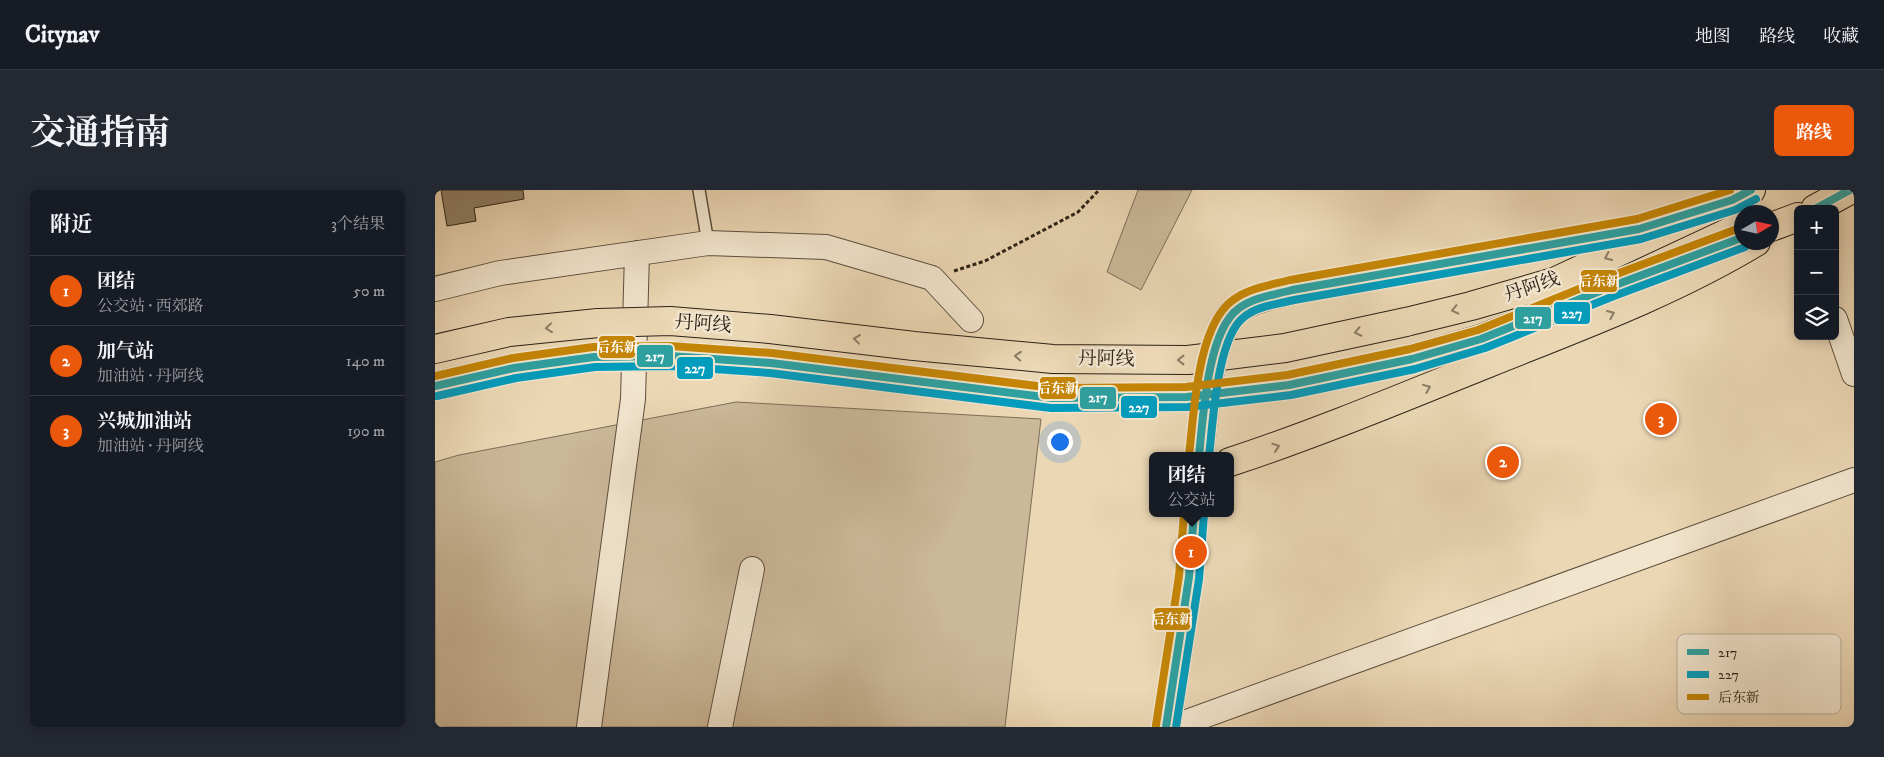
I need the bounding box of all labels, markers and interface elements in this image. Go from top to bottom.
text: Citynav [25,20,99,50]
text: 地图 [1695,26,1731,48]
text: 路线 [1759,26,1795,48]
text: 收藏 [1823,26,1859,48]
button: 路线 [1774,105,1854,156]
text: 交通指南 [30,112,170,156]
north arrow [1734,205,1779,250]
map controls [1794,205,1839,340]
button: + [1794,205,1839,250]
text: 附近 [50,212,92,238]
text: 3个结果 [331,214,385,234]
button: − [1794,250,1839,295]
one-way arrow [1604,251,1613,262]
street label: 丹阿线 [1501,267,1563,307]
line badge: 后东新 [1580,269,1618,293]
text: 团结 [97,270,135,293]
text: 后东新 [1578,273,1620,291]
text: 1 [63,281,69,301]
text: 50 m [353,281,385,301]
button: layers [1794,295,1839,340]
text: 公交站 · 西郊路 [97,296,204,316]
line badge: 227 [1553,301,1591,325]
one-way arrow [1451,304,1460,315]
text: 227 [1562,305,1582,323]
line badge: 217 [1514,306,1552,330]
text: 217 [1523,310,1543,328]
one-way arrow [1606,310,1615,321]
street label: 丹阿线 [674,311,732,337]
one-way arrow [545,322,553,333]
one-way arrow [1354,326,1363,337]
one-way arrow [852,334,860,345]
line badge: 后东新 [598,335,636,359]
text: 后东新 [596,339,638,357]
text: 加气站 [97,340,154,363]
line badge: 217 [636,344,674,368]
street label: 丹阿线 [1077,347,1135,371]
text: 217 [645,348,665,366]
one-way arrow [1014,350,1022,361]
text: 2 [62,351,70,371]
text: 140 m [346,351,385,371]
one-way arrow [1176,355,1184,365]
line badge: 227 [676,356,714,380]
text: 227 [685,360,705,378]
text: 加油站 · 丹阿线 [97,366,204,386]
line badge: 后东新 [1039,376,1077,400]
text: 后东新 [1037,380,1079,398]
one-way arrow [1422,383,1431,394]
line badge: 217 [1079,386,1117,410]
text: 217 [1088,389,1108,407]
line badge: 227 [1120,395,1158,419]
text: 227 [1129,399,1149,417]
pin: 3 [1645,400,1677,438]
text: 兴城加油站 [97,410,192,433]
text: 3 [63,421,69,441]
text: 190 m [347,421,385,441]
your location [1047,429,1073,455]
text: 加油站 · 丹阿线 [97,436,204,456]
one-way arrow [1271,443,1280,453]
pin: 2 [1487,443,1519,481]
popup [1149,452,1234,517]
text: 团结 [1167,464,1206,487]
text: 公交站 [1167,490,1216,510]
pin: 1 [1175,533,1207,571]
line badge: 后东新 [1153,607,1191,631]
text: 后东新 [1151,611,1193,629]
legend [1677,634,1841,714]
text: 217 [1718,644,1737,662]
text: 227 [1718,666,1739,684]
text: 后东新 [1718,689,1760,707]

